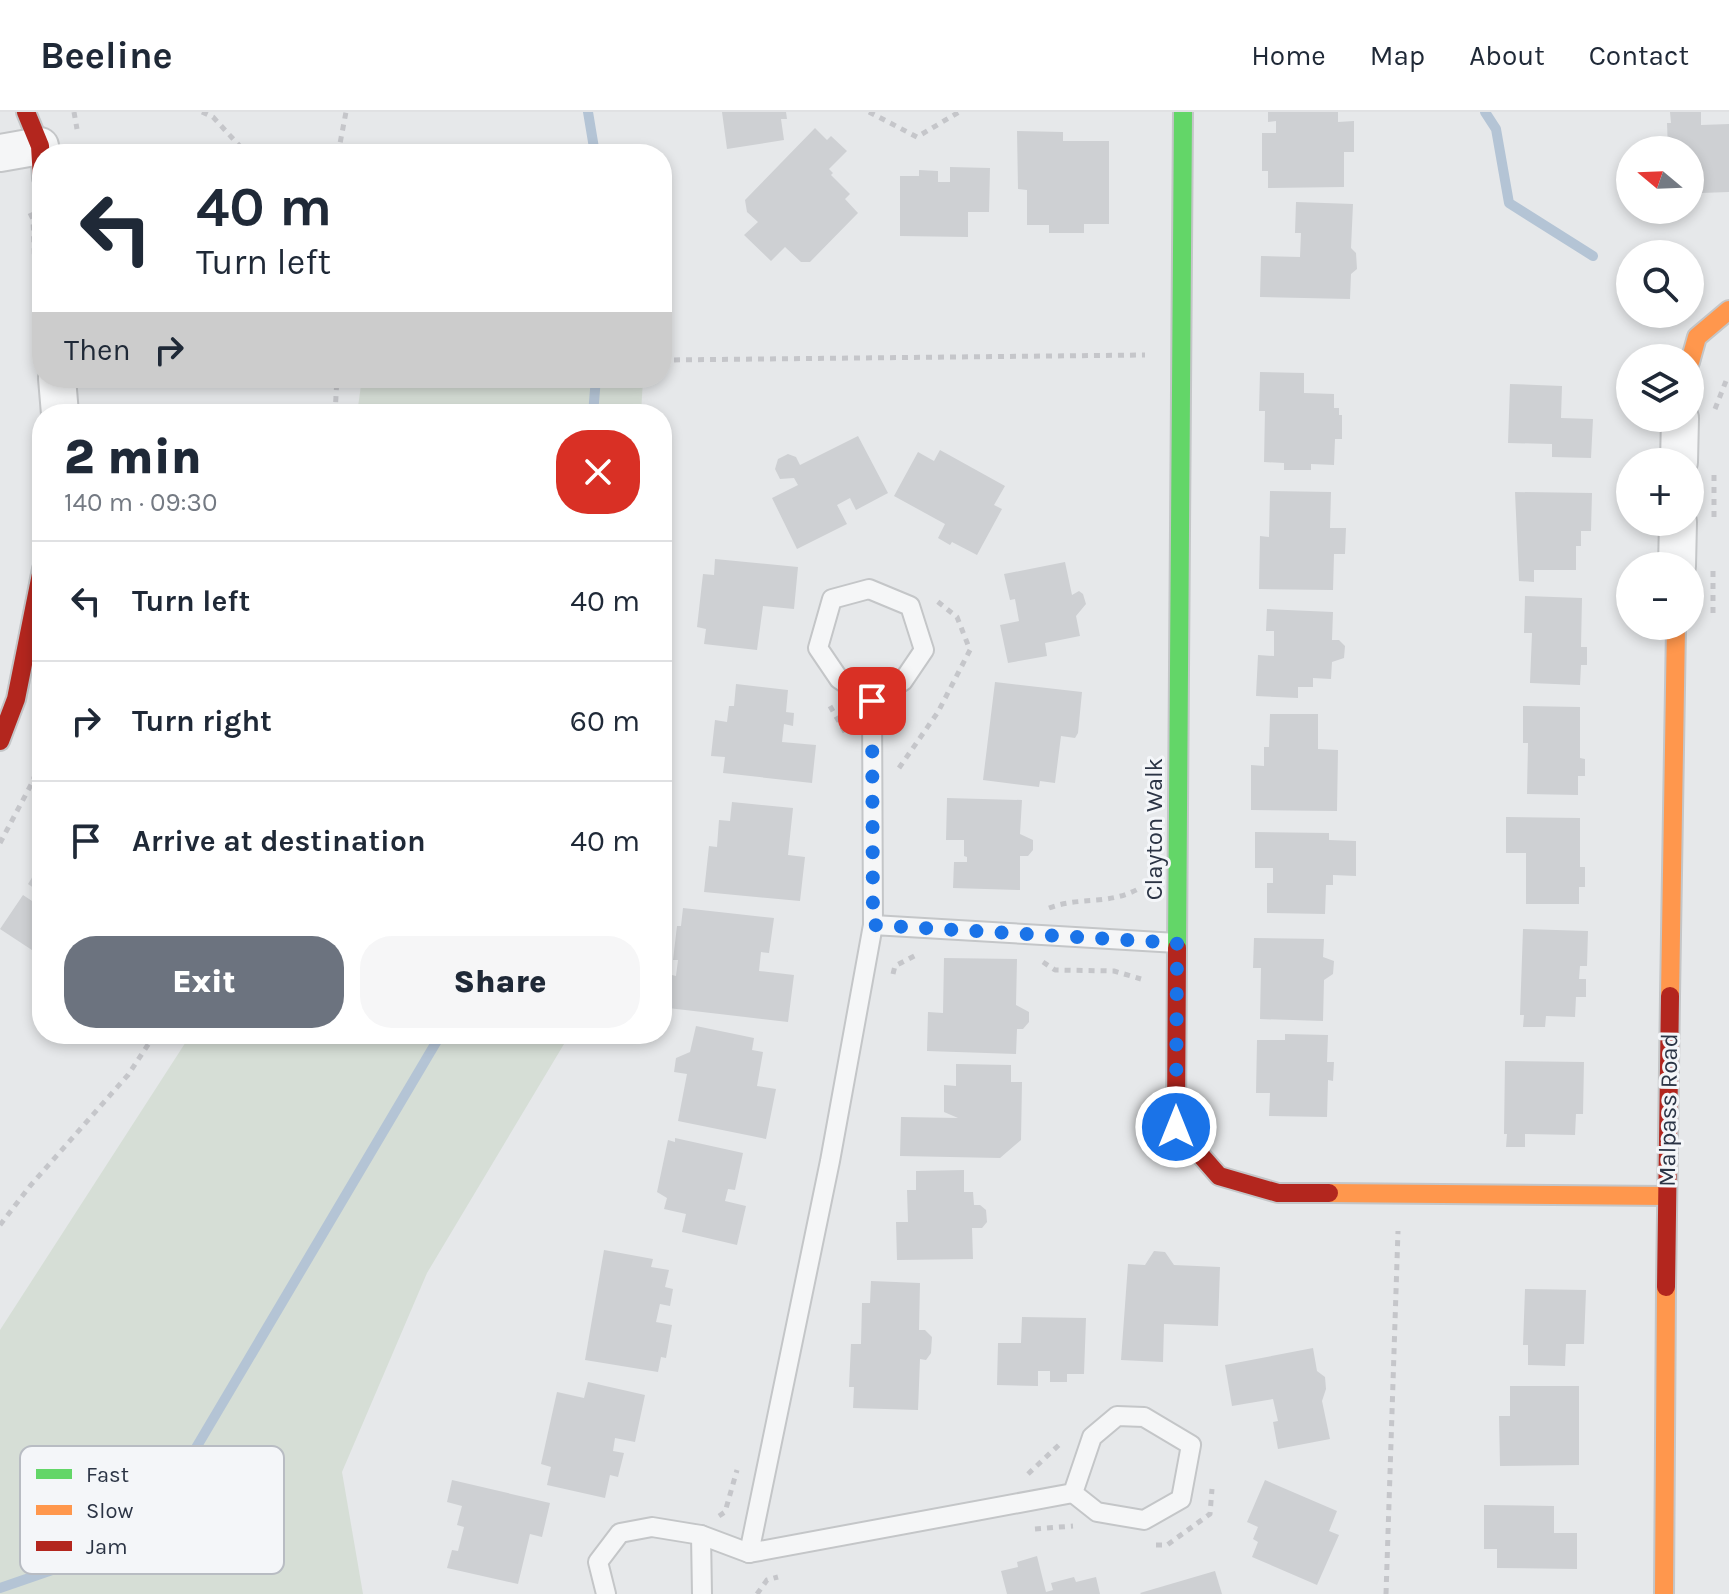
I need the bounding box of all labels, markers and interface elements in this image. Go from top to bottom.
text: Beeline [40,33,173,78]
text: Home [1251,39,1326,72]
text: Map [1370,39,1425,72]
text: About [1469,39,1545,72]
text: Contact [1589,39,1689,72]
north arrow [1616,136,1704,224]
map controls [1616,136,1704,640]
text: 40 m [196,174,332,239]
icon: left [64,176,168,280]
button: search [1616,240,1704,328]
text: Turn left [196,241,331,283]
icon: right [147,328,191,372]
text: Then [64,332,131,368]
button: layers [1616,344,1704,432]
text: 2 min [64,429,202,485]
button: close [556,430,640,514]
button: + [1616,448,1704,536]
text: 140 m · 09:30 [64,487,217,518]
button: − [1616,552,1704,640]
icon: left [64,579,108,623]
text: Turn left [132,583,250,619]
text: 40 m [570,583,640,619]
pin [838,667,906,735]
icon: arrive [850,679,894,723]
icon: right [64,699,108,743]
text: Turn right [132,703,272,739]
text: 60 m [570,703,640,739]
street label: Clayton Walk [1140,758,1168,900]
icon: arrive [64,819,108,863]
text: Arrive at destination [132,823,426,859]
text: 40 m [570,823,640,859]
button: Exit [64,936,344,1028]
button: Share [360,936,640,1028]
street label: Malpass Road [1653,1033,1683,1187]
position arrow [1134,1085,1218,1169]
legend [20,1446,284,1574]
text: Fast [86,1462,129,1488]
text: Slow [86,1498,133,1524]
text: Jam [86,1534,128,1560]

